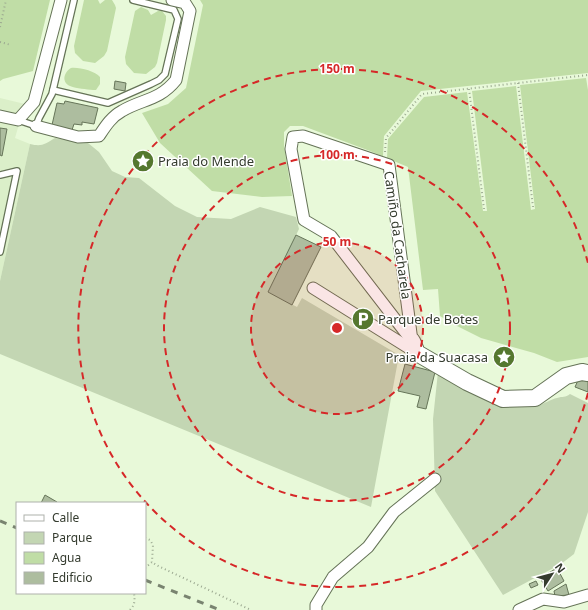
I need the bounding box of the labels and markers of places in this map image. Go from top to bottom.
place icon: Praia do Mende [130,148,156,174]
place label: Praia do Mende [158,152,254,170]
parking icon: Parque de Botes [350,306,376,332]
place label: Parque de Botes [378,310,478,328]
centre of rings [330,321,344,335]
place icon: Praia da Suacasa [491,344,517,370]
place label: Praia da Suacasa [386,348,488,366]

